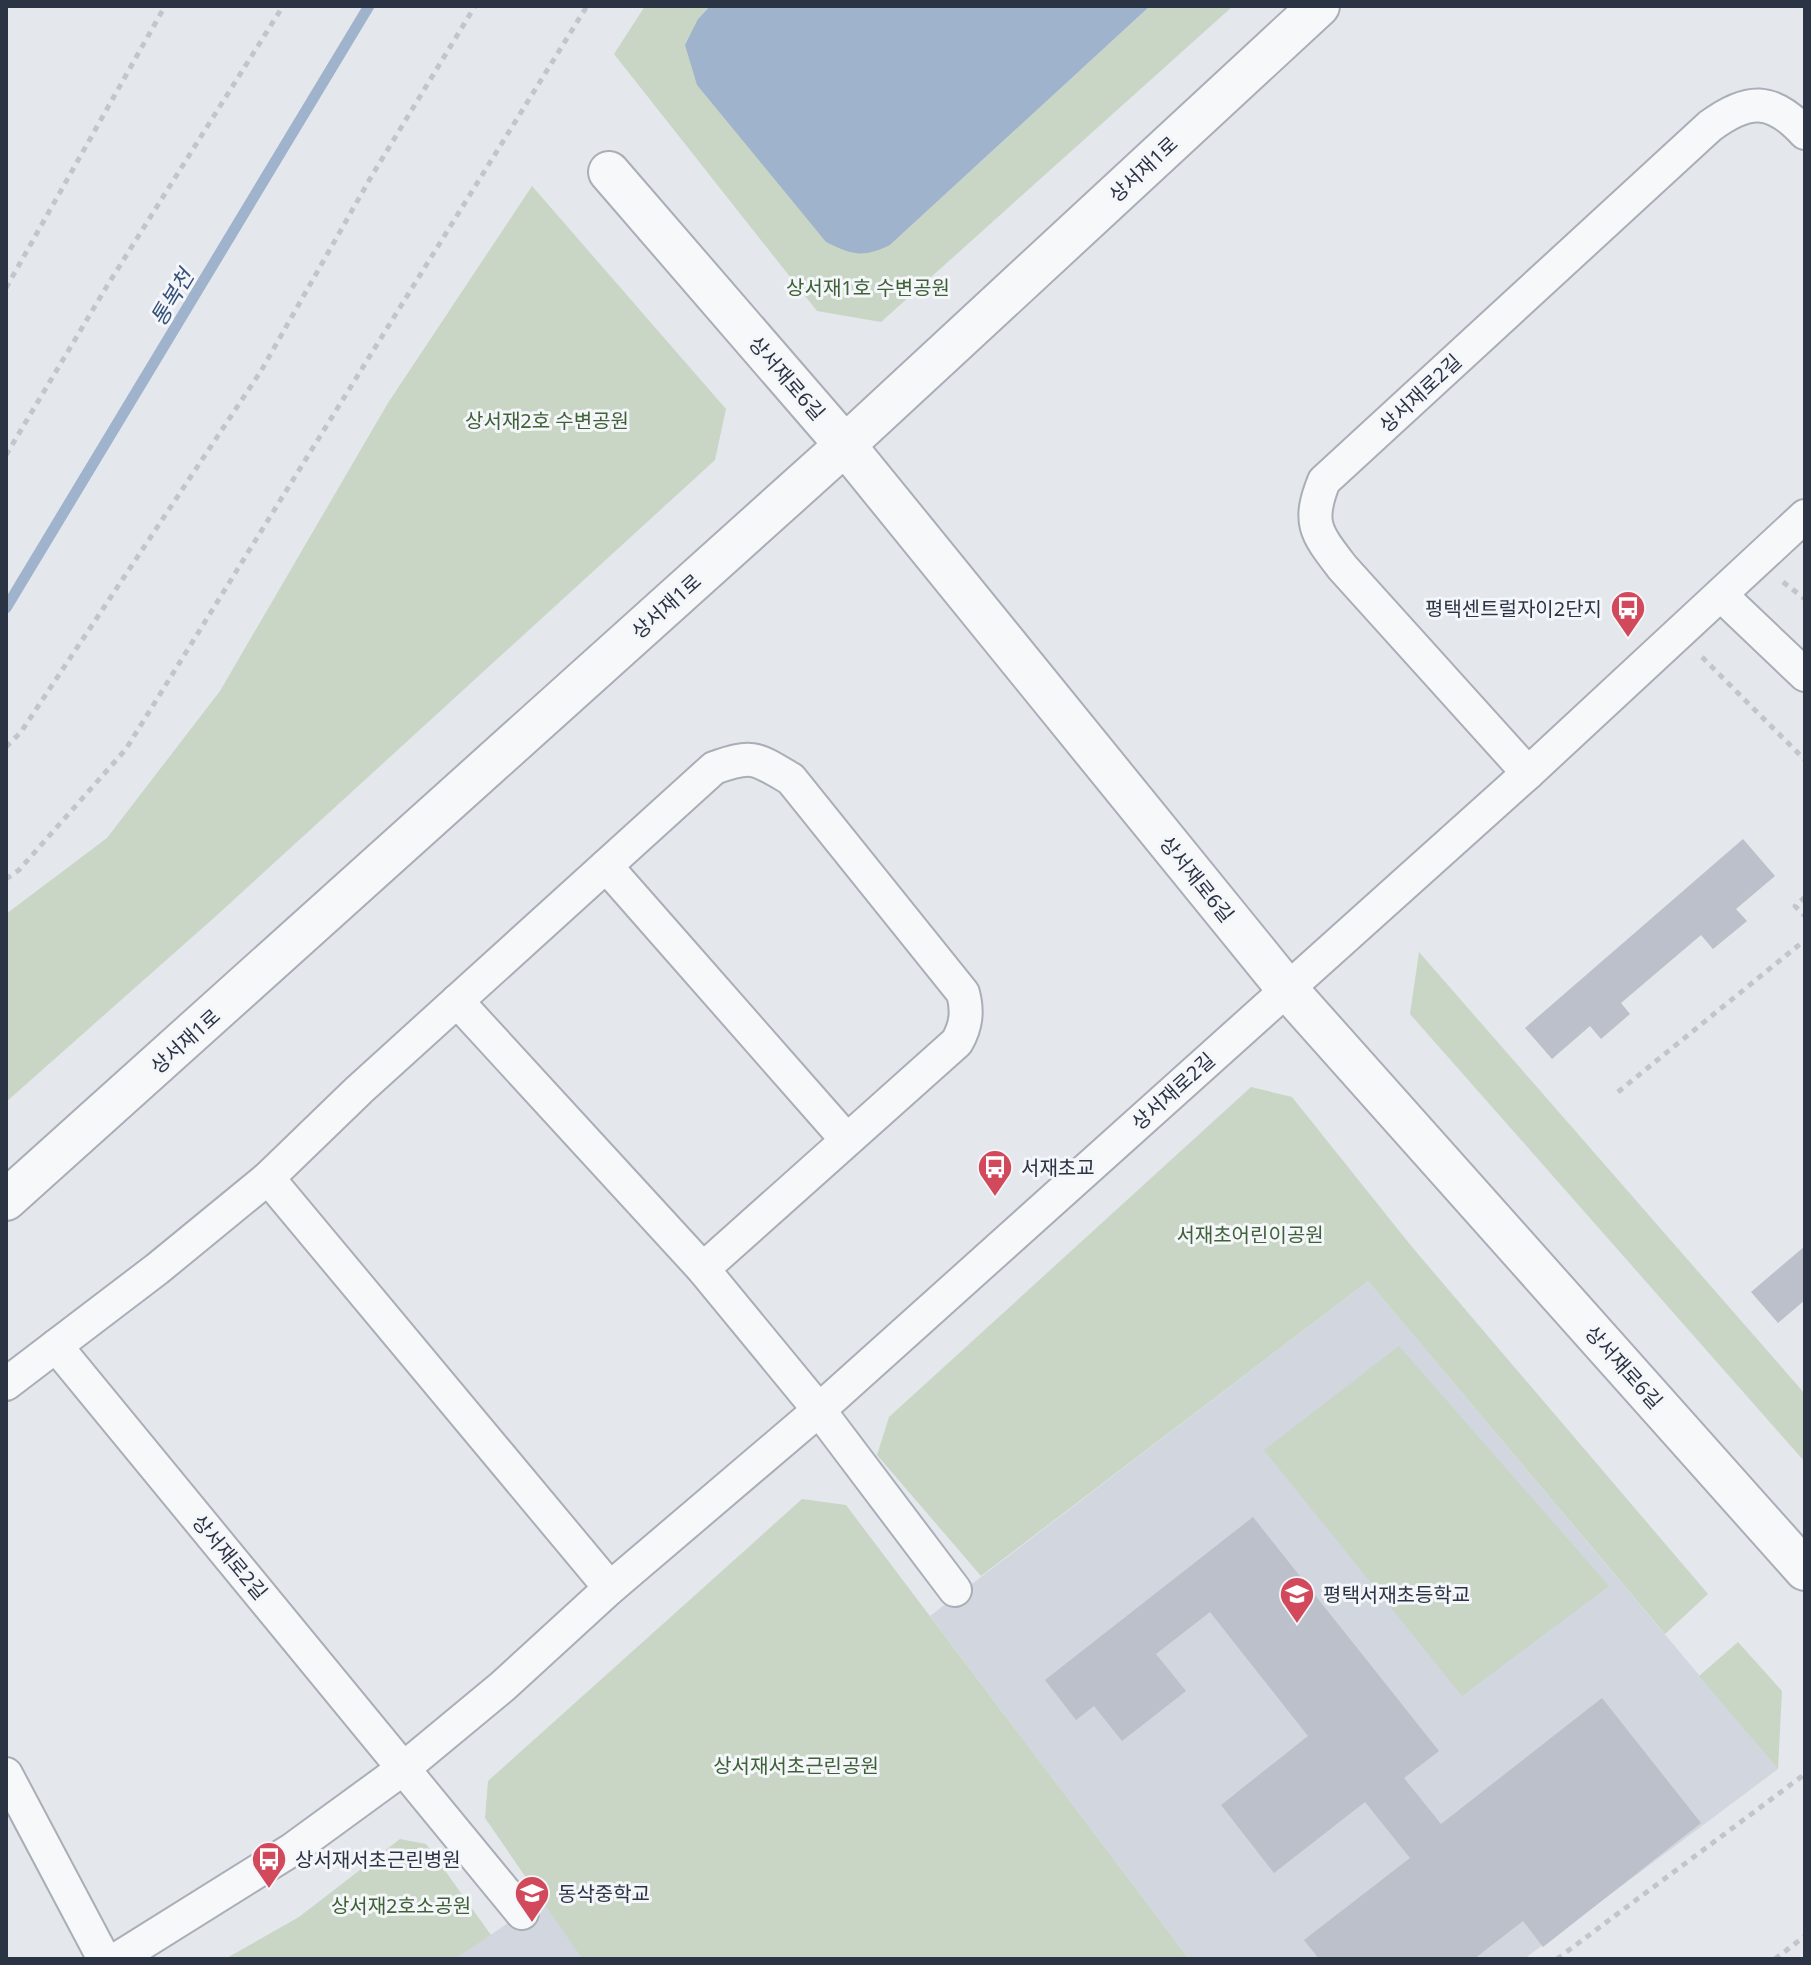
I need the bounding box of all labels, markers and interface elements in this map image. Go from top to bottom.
street label: 상서재1로 [1103,130,1183,208]
water label: 통복천 [143,261,201,331]
park label: 상서재1호 수변공원 [786,274,950,301]
street label: 상서재로6길 [743,330,831,426]
street label: 상서재로2길 [1373,348,1467,438]
park label: 상서재2호 수변공원 [465,407,629,434]
street label: 상서재1로 [625,568,707,644]
bus stop icon: 평택센트럴자이2단지 [1609,589,1647,639]
place label: 평택센트럴자이2단지 [1425,595,1602,622]
street label: 상서재로6길 [1154,830,1240,928]
street label: 상서재1로 [144,1003,226,1079]
street label: 상서재로2길 [1126,1046,1220,1136]
bus stop icon: 서재초교 [976,1148,1014,1198]
place label: 서재초교 [1021,1154,1095,1181]
park label: 서재초어린이공원 [1176,1221,1324,1248]
street label: 상서재로6길 [1579,1320,1669,1414]
street label: 상서재로2길 [186,1509,274,1605]
school or university icon: 평택서재초등학교 [1278,1575,1316,1625]
place label: 평택서재초등학교 [1323,1581,1470,1608]
park label: 상서재서초근린공원 [713,1752,879,1779]
bus stop icon: 상서재서초근린병원 [250,1840,288,1890]
place label: 상서재서초근린병원 [295,1846,461,1873]
school or university icon: 동삭중학교 [513,1874,551,1924]
place label: 동삭중학교 [558,1880,650,1907]
park label: 상서재2호소공원 [331,1892,471,1919]

